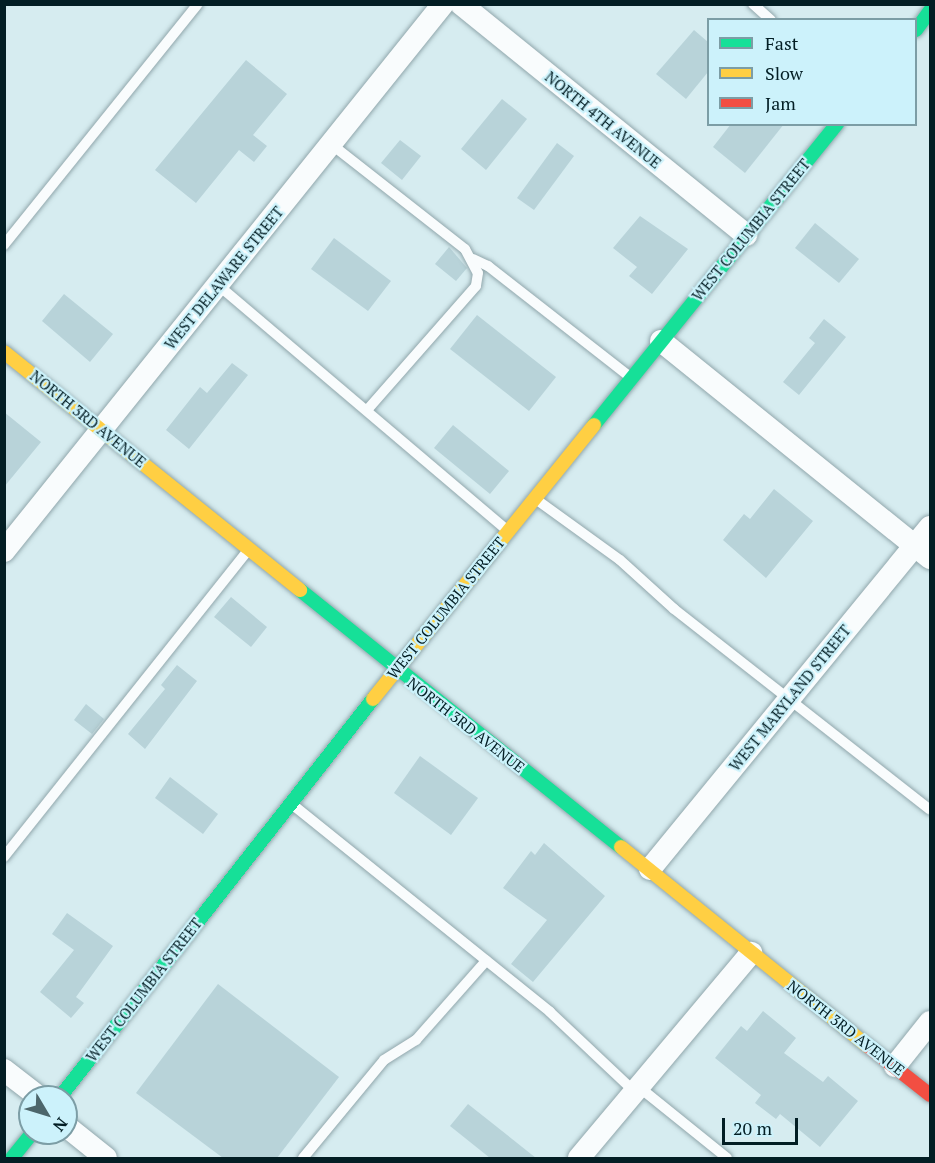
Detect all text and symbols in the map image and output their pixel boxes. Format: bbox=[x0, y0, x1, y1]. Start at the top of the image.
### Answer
legend bbox=[707, 18, 917, 126]
text: Fast bbox=[765, 31, 798, 55]
text: Slow bbox=[765, 61, 803, 85]
street label: NORTH 4TH AVENUE bbox=[541, 68, 665, 172]
text: Jam bbox=[765, 91, 796, 115]
street label: WEST COLUMBIA STREET bbox=[688, 155, 814, 305]
street label: WEST DELAWARE STREET bbox=[161, 203, 287, 353]
street label: NORTH 3RD AVENUE bbox=[26, 367, 150, 471]
street label: WEST COLUMBIA STREET bbox=[383, 533, 509, 683]
street label: WEST MARYLAND STREET bbox=[726, 621, 854, 775]
street label: NORTH 3RD AVENUE bbox=[404, 674, 528, 776]
street label: WEST COLUMBIA STREET bbox=[82, 915, 206, 1065]
street label: NORTH 3RD AVENUE bbox=[784, 977, 908, 1079]
north arrow bbox=[18, 1085, 78, 1145]
scale bar bbox=[725, 1106, 802, 1144]
text: N bbox=[48, 1113, 73, 1136]
text: 20 m bbox=[733, 1116, 772, 1140]

